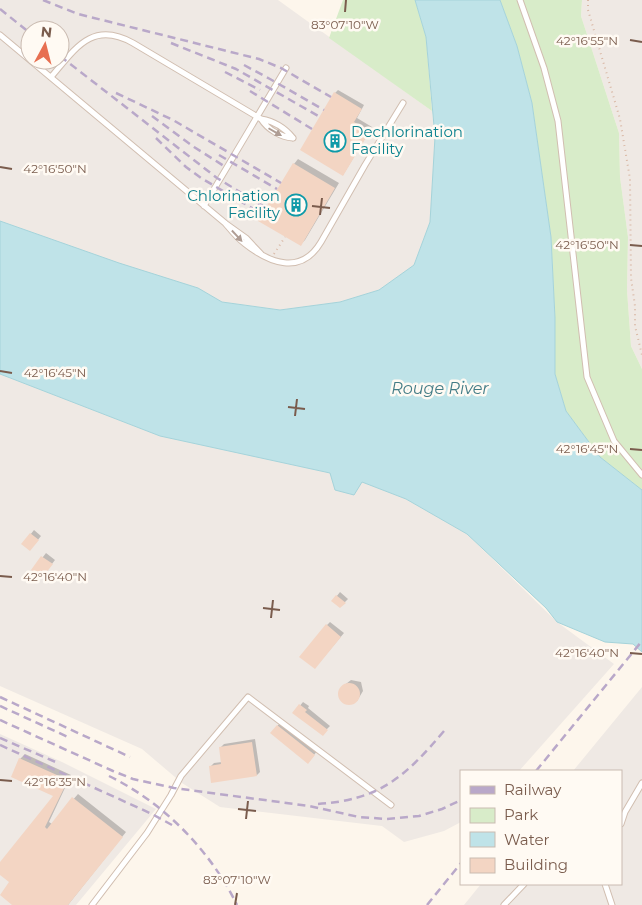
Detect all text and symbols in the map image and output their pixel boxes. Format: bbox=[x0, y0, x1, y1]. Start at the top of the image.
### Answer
text: 83°07'10"W bbox=[311, 17, 379, 32]
north arrow bbox=[20, 20, 70, 70]
text: N bbox=[40, 22, 53, 42]
text: 42°16'55"N bbox=[556, 33, 618, 48]
place label: Dechlorination Facility bbox=[351, 122, 463, 158]
one-way arrow bbox=[269, 127, 282, 136]
building icon: Dechlorination Facility bbox=[323, 129, 347, 153]
text: 42°16'50"N bbox=[23, 161, 87, 176]
place label: Chlorination Facility bbox=[187, 186, 281, 222]
building icon: Chlorination Facility bbox=[284, 193, 308, 217]
one-way arrow bbox=[231, 230, 243, 242]
text: 42°16'50"N bbox=[555, 237, 619, 252]
text: 42°16'45"N bbox=[24, 365, 86, 380]
water label: Rouge River bbox=[391, 379, 489, 398]
text: 42°16'45"N bbox=[556, 441, 618, 456]
text: 42°16'40"N bbox=[23, 569, 87, 584]
text: 42°16'40"N bbox=[555, 645, 619, 660]
legend bbox=[460, 770, 622, 885]
text: 42°16'35"N bbox=[24, 774, 86, 789]
text: Railway bbox=[504, 780, 562, 799]
text: Park bbox=[504, 805, 538, 824]
text: Water bbox=[504, 830, 550, 849]
text: Building bbox=[504, 855, 568, 874]
text: 83°07'10"W bbox=[203, 872, 271, 887]

